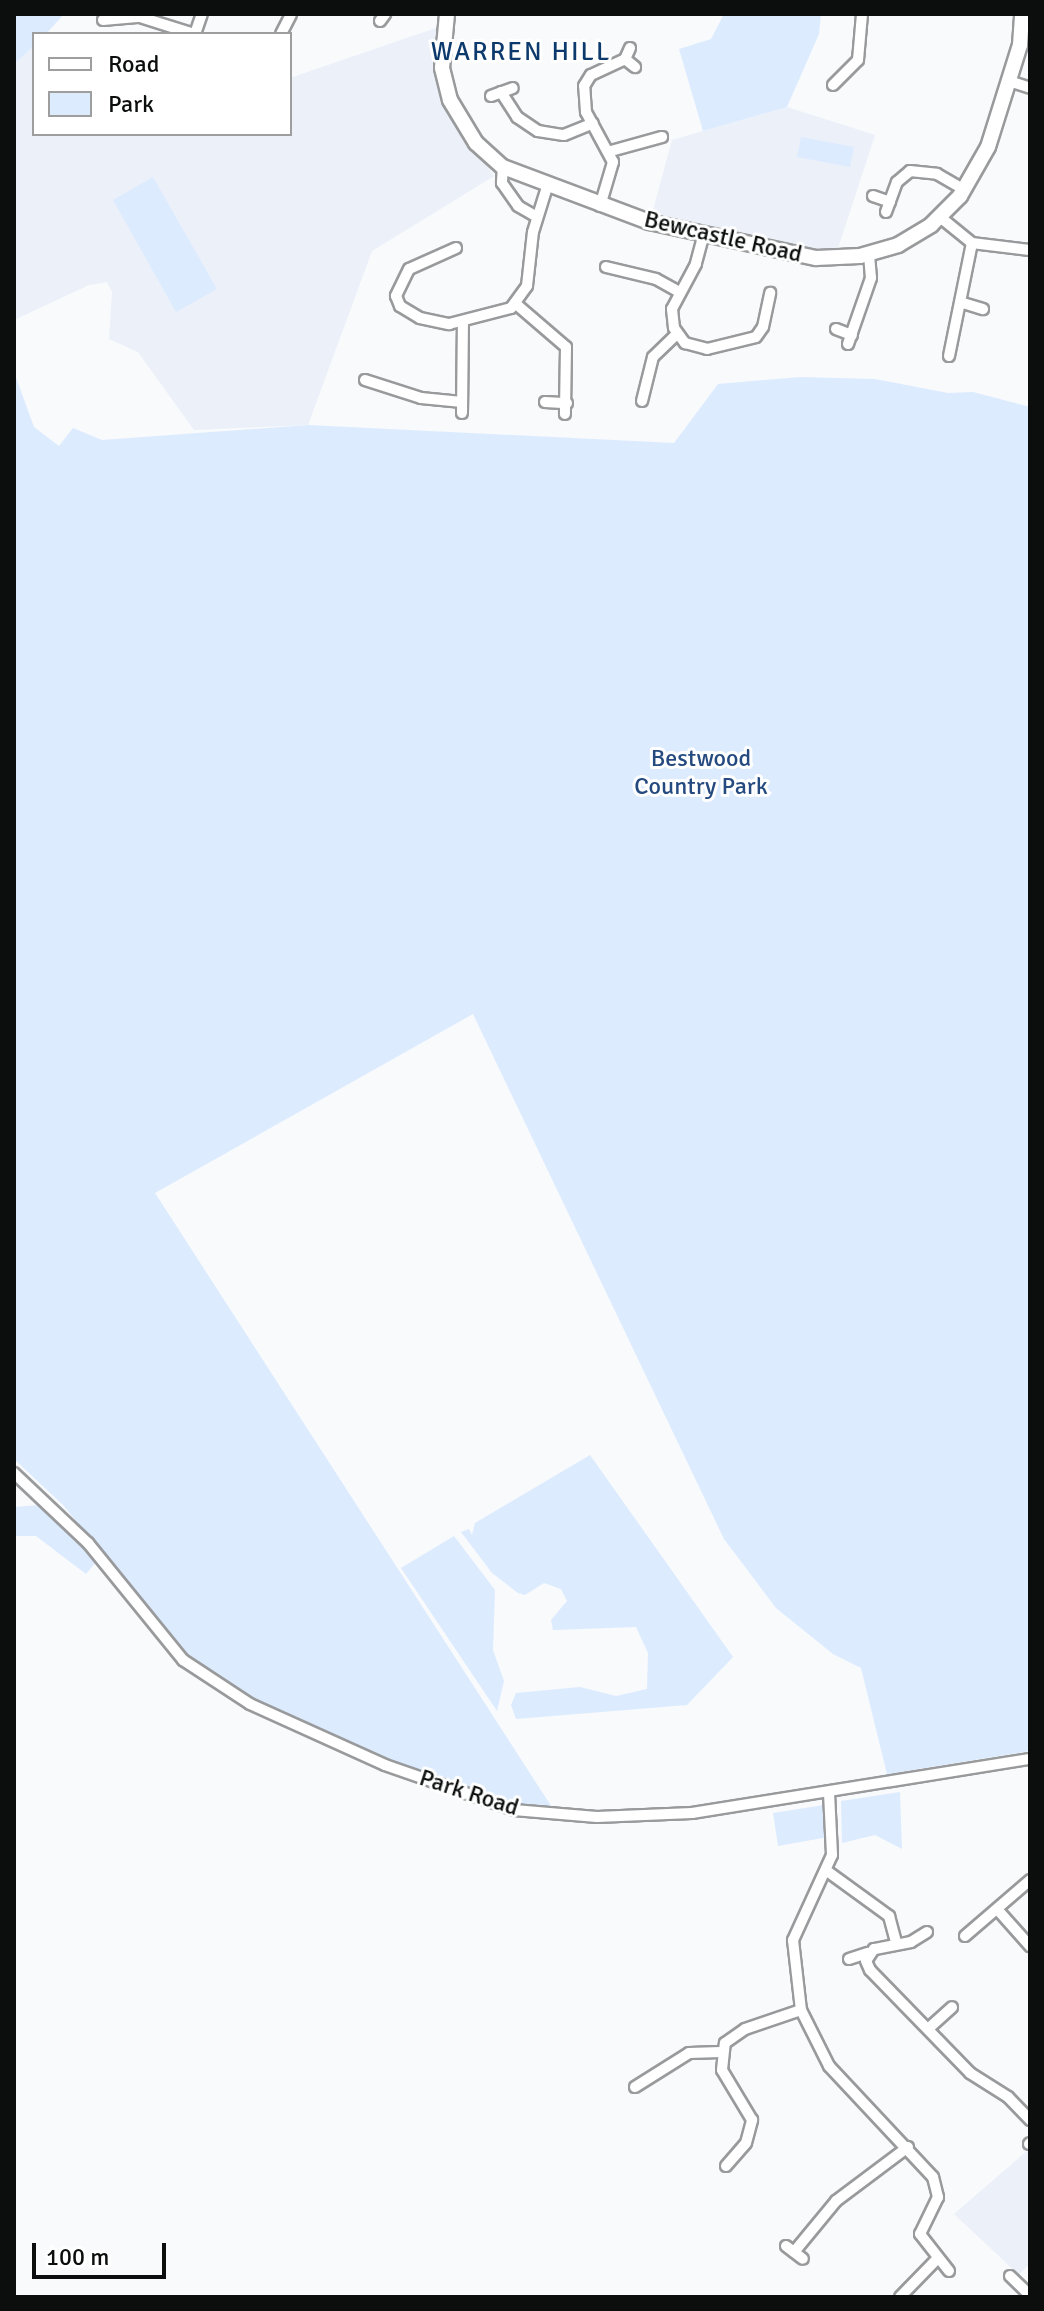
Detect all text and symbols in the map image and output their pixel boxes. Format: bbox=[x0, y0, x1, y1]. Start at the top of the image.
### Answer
legend bbox=[32, 32, 292, 136]
district label: WARREN HILL bbox=[431, 37, 611, 69]
text: Road bbox=[108, 49, 159, 79]
text: Park bbox=[108, 89, 154, 119]
street label: Bewcastle Road bbox=[641, 205, 805, 269]
park label: Bestwood Country Park bbox=[634, 745, 768, 801]
street label: Park Road bbox=[416, 1763, 522, 1823]
scale bar bbox=[36, 2227, 170, 2277]
text: 100 m bbox=[46, 2242, 109, 2272]

